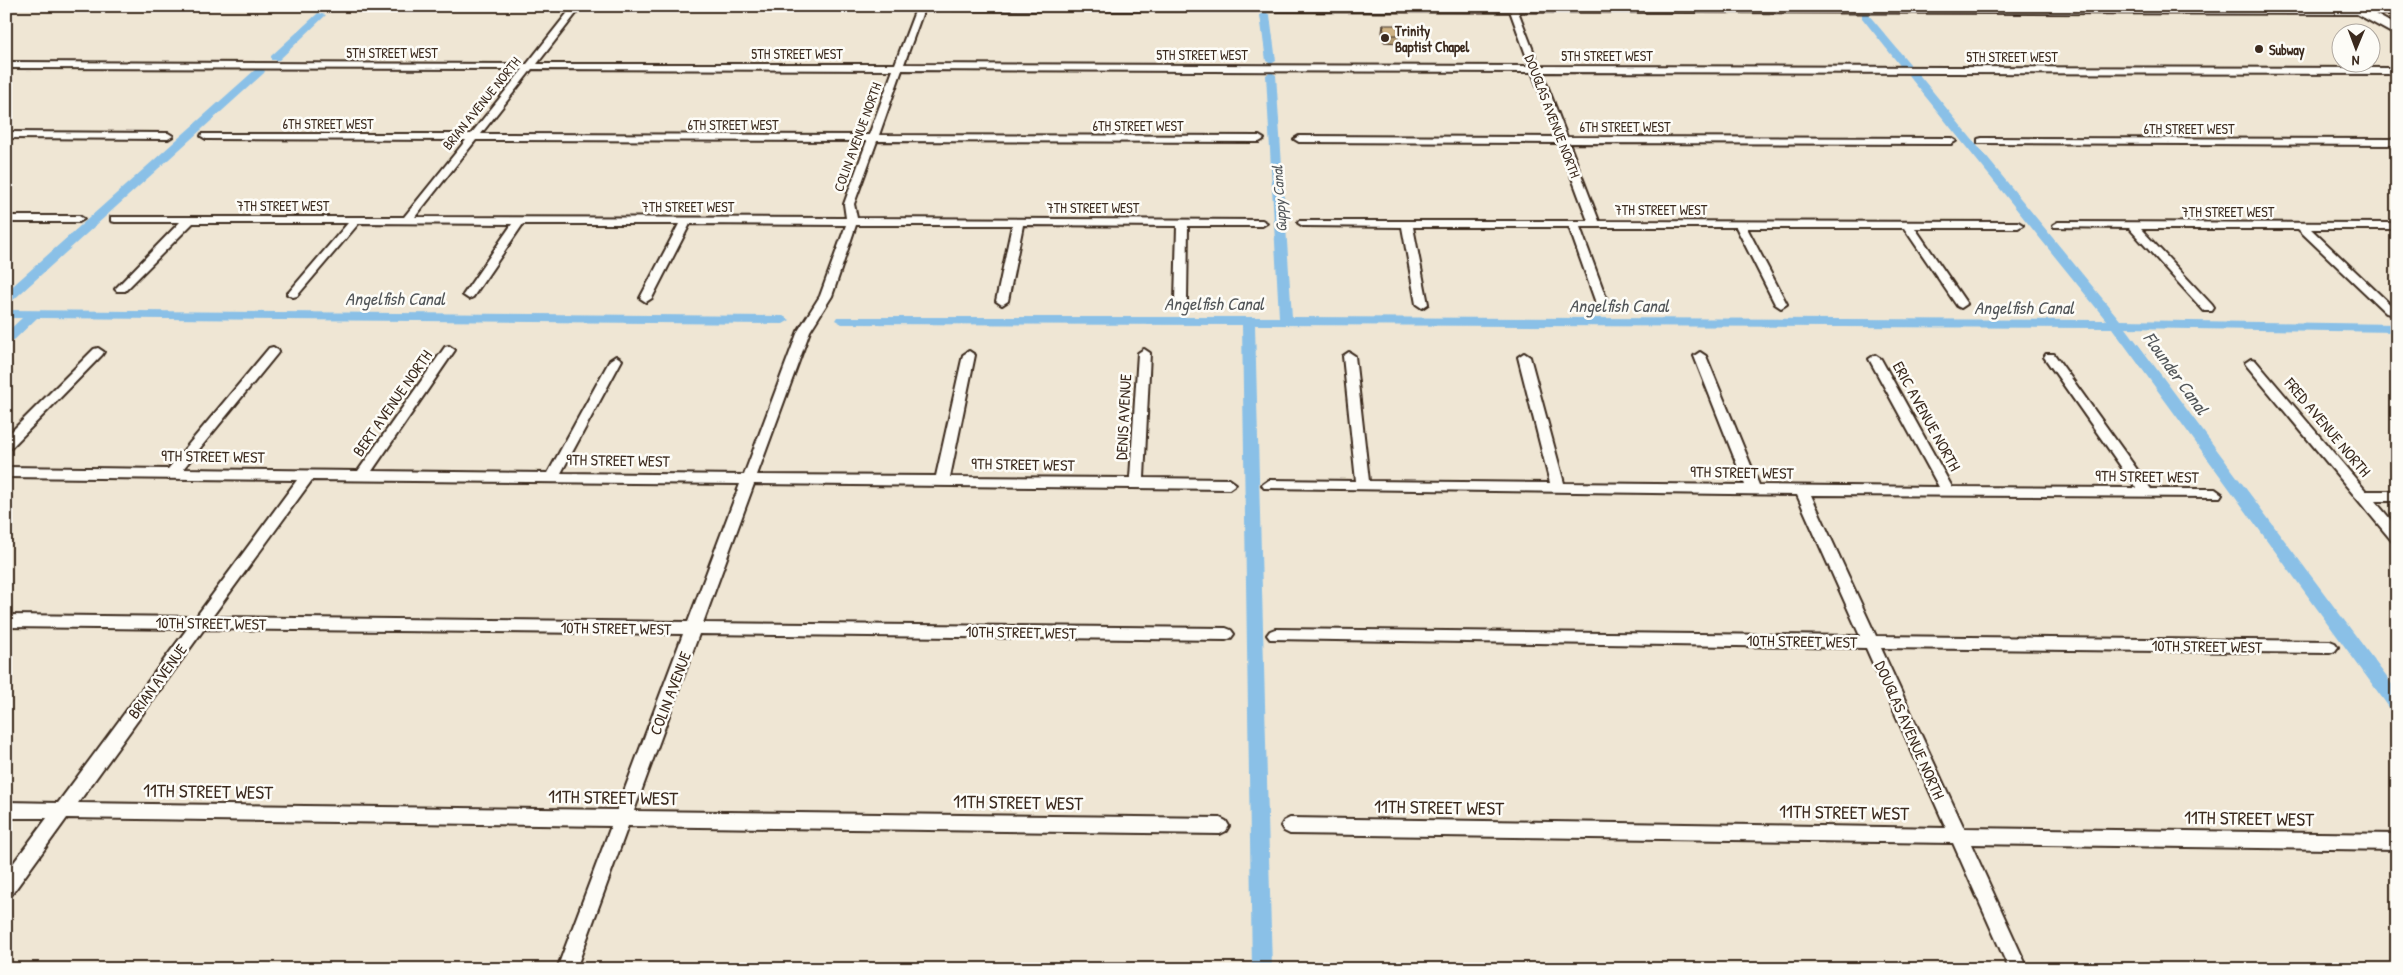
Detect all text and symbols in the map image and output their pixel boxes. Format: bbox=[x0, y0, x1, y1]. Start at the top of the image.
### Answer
place label: Trinity Baptist Chapel bbox=[1394, 21, 1470, 58]
north arrow bbox=[2330, 22, 2380, 72]
marker: Trinity Baptist Chapel bbox=[1379, 32, 1391, 44]
place label: Subway bbox=[2269, 40, 2305, 61]
street label: 5TH STREET WEST bbox=[346, 43, 438, 62]
marker: Subway bbox=[2253, 43, 2265, 55]
street label: 5TH STREET WEST bbox=[751, 44, 843, 63]
street label: 5TH STREET WEST bbox=[1156, 45, 1248, 64]
street label: 5TH STREET WEST bbox=[1561, 46, 1653, 65]
street label: 5TH STREET WEST bbox=[1966, 47, 2058, 66]
street label: BRIAN AVENUE NORTH bbox=[438, 52, 525, 153]
street label: DOUGLAS AVENUE NORTH bbox=[1521, 52, 1585, 181]
text: N bbox=[2351, 52, 2360, 71]
street label: COLIN AVENUE NORTH bbox=[828, 79, 886, 194]
street label: 6TH STREET WEST bbox=[282, 114, 374, 133]
street label: 6TH STREET WEST bbox=[687, 115, 779, 134]
street label: 6TH STREET WEST bbox=[1092, 116, 1184, 135]
street label: 6TH STREET WEST bbox=[1579, 117, 1671, 136]
street label: 6TH STREET WEST bbox=[2143, 119, 2235, 138]
water label: Guppy Canal bbox=[1266, 164, 1292, 233]
street label: 7TH STREET WEST bbox=[237, 196, 330, 215]
street label: 7TH STREET WEST bbox=[642, 197, 735, 216]
street label: 7TH STREET WEST bbox=[1047, 198, 1140, 217]
street label: 7TH STREET WEST bbox=[1615, 200, 1708, 219]
street label: 7TH STREET WEST bbox=[2182, 202, 2275, 221]
water label: Angelfish Canal bbox=[345, 286, 446, 311]
water label: Angelfish Canal bbox=[1164, 291, 1265, 316]
water label: Angelfish Canal bbox=[1569, 293, 1670, 318]
water label: Angelfish Canal bbox=[1974, 295, 2075, 320]
water label: Flounder Canal bbox=[2138, 327, 2215, 420]
street label: BERT AVENUE NORTH bbox=[347, 345, 437, 461]
street label: ERIC AVENUE NORTH bbox=[1888, 357, 1966, 475]
street label: FRED AVENUE NORTH bbox=[2279, 372, 2376, 481]
street label: DENIS AVENUE bbox=[1110, 373, 1136, 461]
street label: 9TH STREET WEST bbox=[161, 444, 266, 468]
street label: 9TH STREET WEST bbox=[566, 448, 671, 472]
street label: 9TH STREET WEST bbox=[971, 452, 1076, 476]
street label: 9TH STREET WEST bbox=[1690, 460, 1795, 484]
street label: 9TH STREET WEST bbox=[2095, 464, 2200, 488]
street label: 10TH STREET WEST bbox=[155, 611, 267, 635]
street label: 10TH STREET WEST bbox=[560, 616, 672, 640]
street label: 10TH STREET WEST bbox=[965, 620, 1077, 644]
street label: 10TH STREET WEST bbox=[1746, 629, 1858, 653]
street label: 10TH STREET WEST bbox=[2151, 634, 2263, 658]
street label: BRIAN AVENUE bbox=[122, 639, 192, 723]
street label: COLIN AVENUE bbox=[644, 648, 696, 738]
street label: DOUGLAS AVENUE NORTH bbox=[1870, 657, 1950, 803]
street label: 11TH STREET WEST bbox=[143, 777, 274, 805]
street label: 11TH STREET WEST bbox=[548, 783, 679, 811]
street label: 11TH STREET WEST bbox=[953, 788, 1084, 816]
street label: 11TH STREET WEST bbox=[1374, 793, 1505, 821]
street label: 11TH STREET WEST bbox=[1779, 798, 1910, 826]
street label: 11TH STREET WEST bbox=[2184, 804, 2315, 832]

